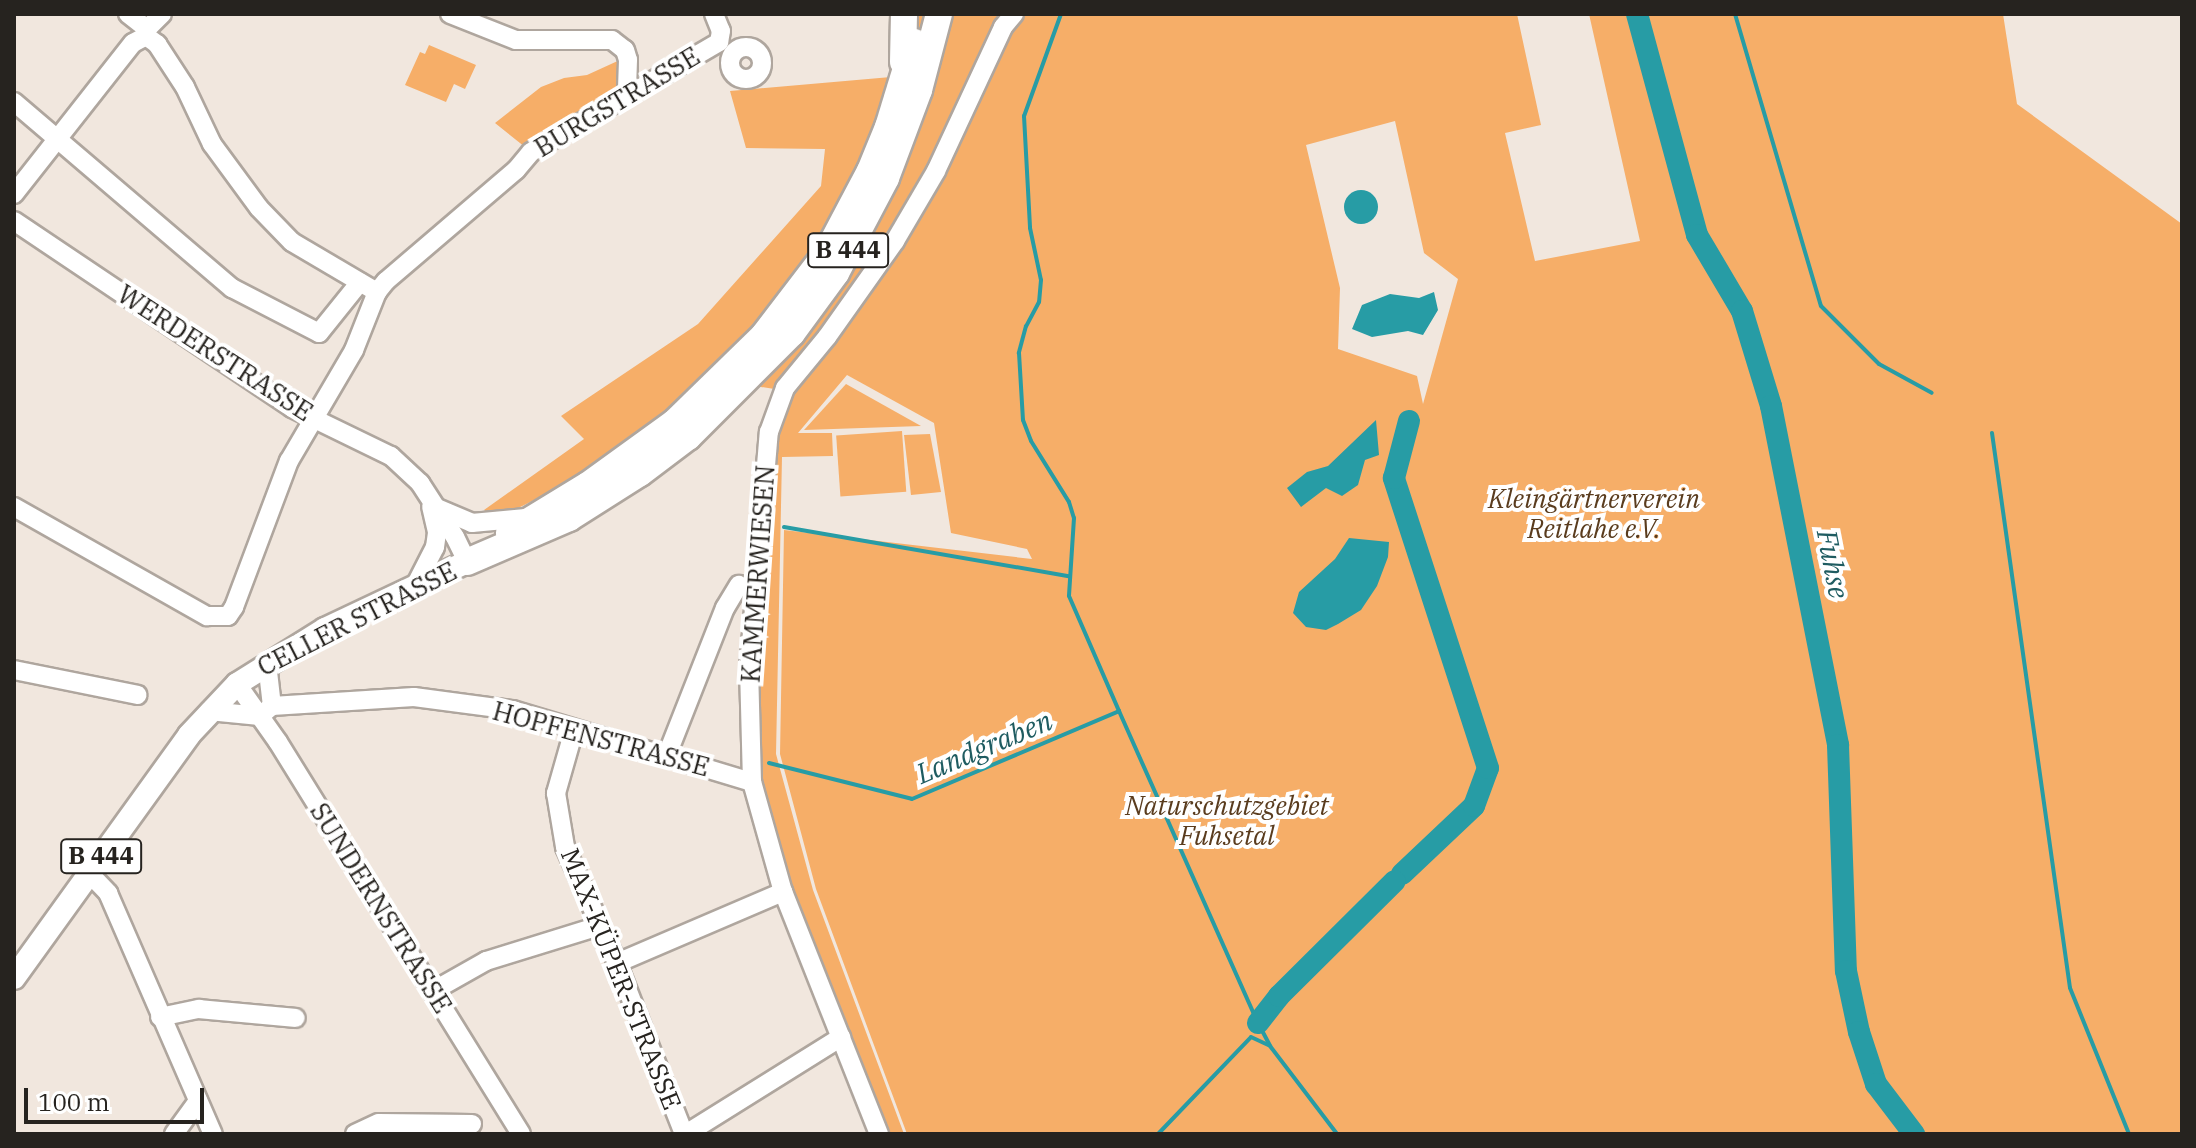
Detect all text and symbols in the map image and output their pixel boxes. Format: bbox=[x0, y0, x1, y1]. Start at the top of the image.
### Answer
street label: BURGSTRASSE bbox=[529, 40, 705, 164]
road number: B 444 bbox=[806, 230, 890, 270]
street label: WERDERSTRASSE bbox=[112, 278, 318, 428]
street label: KAMMERWIESEN bbox=[735, 464, 781, 684]
park label: Kleingärtnerverein Reitlahe e.V. bbox=[1488, 483, 1700, 544]
water label: Fuhse bbox=[1810, 527, 1856, 601]
street label: CELLER STRASSE bbox=[252, 555, 462, 683]
street label: HOPFENSTRASSE bbox=[489, 695, 713, 783]
water label: Landgraben bbox=[911, 703, 1057, 791]
park label: Naturschutzgebiet Fuhsetal bbox=[1125, 790, 1329, 852]
street label: SUNDERNSTRASSE bbox=[304, 797, 458, 1019]
road number: B 444 bbox=[59, 836, 143, 876]
street label: MAX-KÜPER-STRASSE bbox=[554, 844, 688, 1114]
scale bar bbox=[28, 1072, 208, 1122]
text: 100 m bbox=[38, 1086, 110, 1118]

